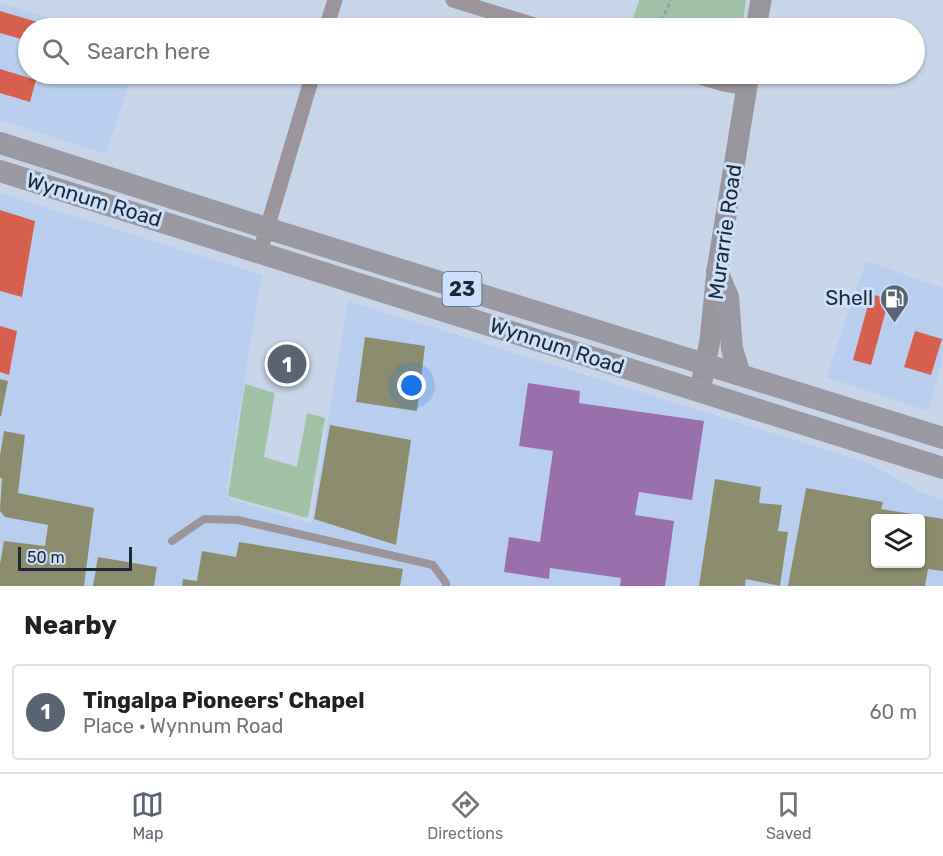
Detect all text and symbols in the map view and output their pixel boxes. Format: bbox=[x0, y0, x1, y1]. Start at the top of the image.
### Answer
search box bbox=[18, 18, 925, 84]
icon: search bbox=[39, 35, 72, 68]
text: Search here bbox=[87, 38, 210, 65]
street label: Murarrie Road bbox=[703, 163, 746, 301]
street label: Wynnum Road bbox=[24, 167, 165, 232]
road number: 23 bbox=[442, 272, 482, 306]
fuel station icon: Shell bbox=[878, 282, 910, 324]
place label: Shell bbox=[825, 285, 873, 310]
street label: Wynnum Road bbox=[487, 312, 628, 379]
pin: 1 bbox=[268, 342, 306, 386]
your location bbox=[397, 371, 426, 400]
map controls bbox=[871, 514, 925, 568]
button: layers bbox=[871, 514, 925, 568]
scale bar bbox=[18, 544, 132, 572]
text: 50 m bbox=[27, 548, 65, 567]
text: Nearby bbox=[24, 610, 117, 641]
text: Tingalpa Pioneers' Chapel bbox=[83, 687, 364, 714]
text: 1 bbox=[41, 700, 50, 724]
text: 60 m bbox=[870, 700, 917, 724]
text: Place · Wynnum Road bbox=[83, 714, 283, 738]
tab: Map bbox=[131, 788, 164, 843]
tab: Directions bbox=[427, 788, 503, 843]
tab: Saved bbox=[766, 788, 812, 843]

